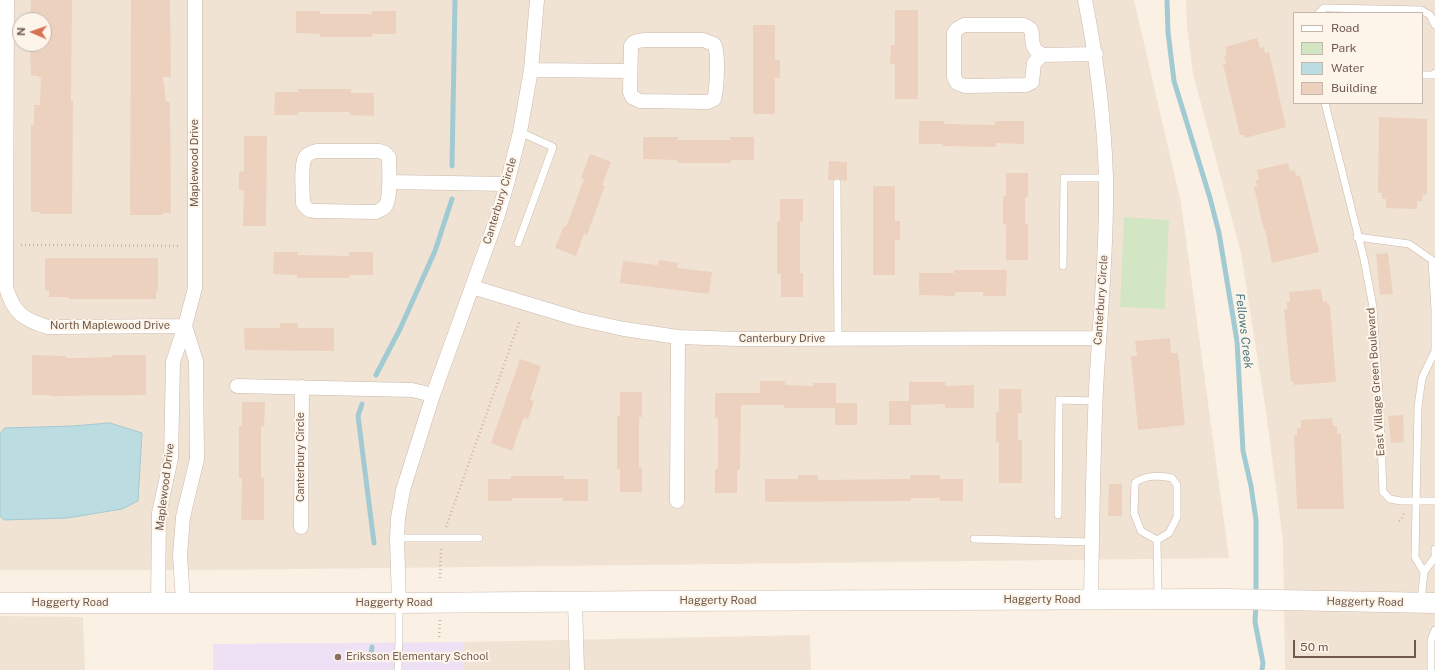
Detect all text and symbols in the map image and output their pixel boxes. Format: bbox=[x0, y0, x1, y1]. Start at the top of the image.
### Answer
north arrow bbox=[12, 12, 52, 52]
legend bbox=[1293, 12, 1423, 104]
text: Road bbox=[1331, 21, 1359, 35]
text: N bbox=[15, 27, 27, 36]
text: Park bbox=[1331, 41, 1357, 55]
text: Water bbox=[1331, 61, 1364, 75]
text: Building bbox=[1331, 81, 1377, 95]
street label: Maplewood Drive bbox=[188, 119, 202, 207]
street label: Canterbury Circle bbox=[481, 156, 519, 246]
street label: Canterbury Circle bbox=[1091, 255, 1111, 345]
water label: Fellows Creek bbox=[1232, 292, 1256, 370]
street label: East Village Green Boulevard bbox=[1364, 307, 1388, 457]
street label: North Maplewood Drive bbox=[50, 319, 170, 333]
street label: Canterbury Drive bbox=[739, 332, 825, 346]
street label: Canterbury Circle bbox=[294, 412, 308, 502]
street label: Maplewood Drive bbox=[153, 443, 177, 531]
street label: Haggerty Road bbox=[1003, 593, 1081, 607]
street label: Haggerty Road bbox=[679, 594, 757, 608]
street label: Haggerty Road bbox=[1326, 595, 1404, 609]
street label: Haggerty Road bbox=[31, 596, 109, 610]
street label: Haggerty Road bbox=[355, 596, 433, 610]
scale bar bbox=[1295, 632, 1418, 658]
text: 50 m bbox=[1300, 640, 1328, 654]
place label: Eriksson Elementary School bbox=[346, 650, 489, 664]
marker: Eriksson Elementary School bbox=[333, 652, 343, 662]

